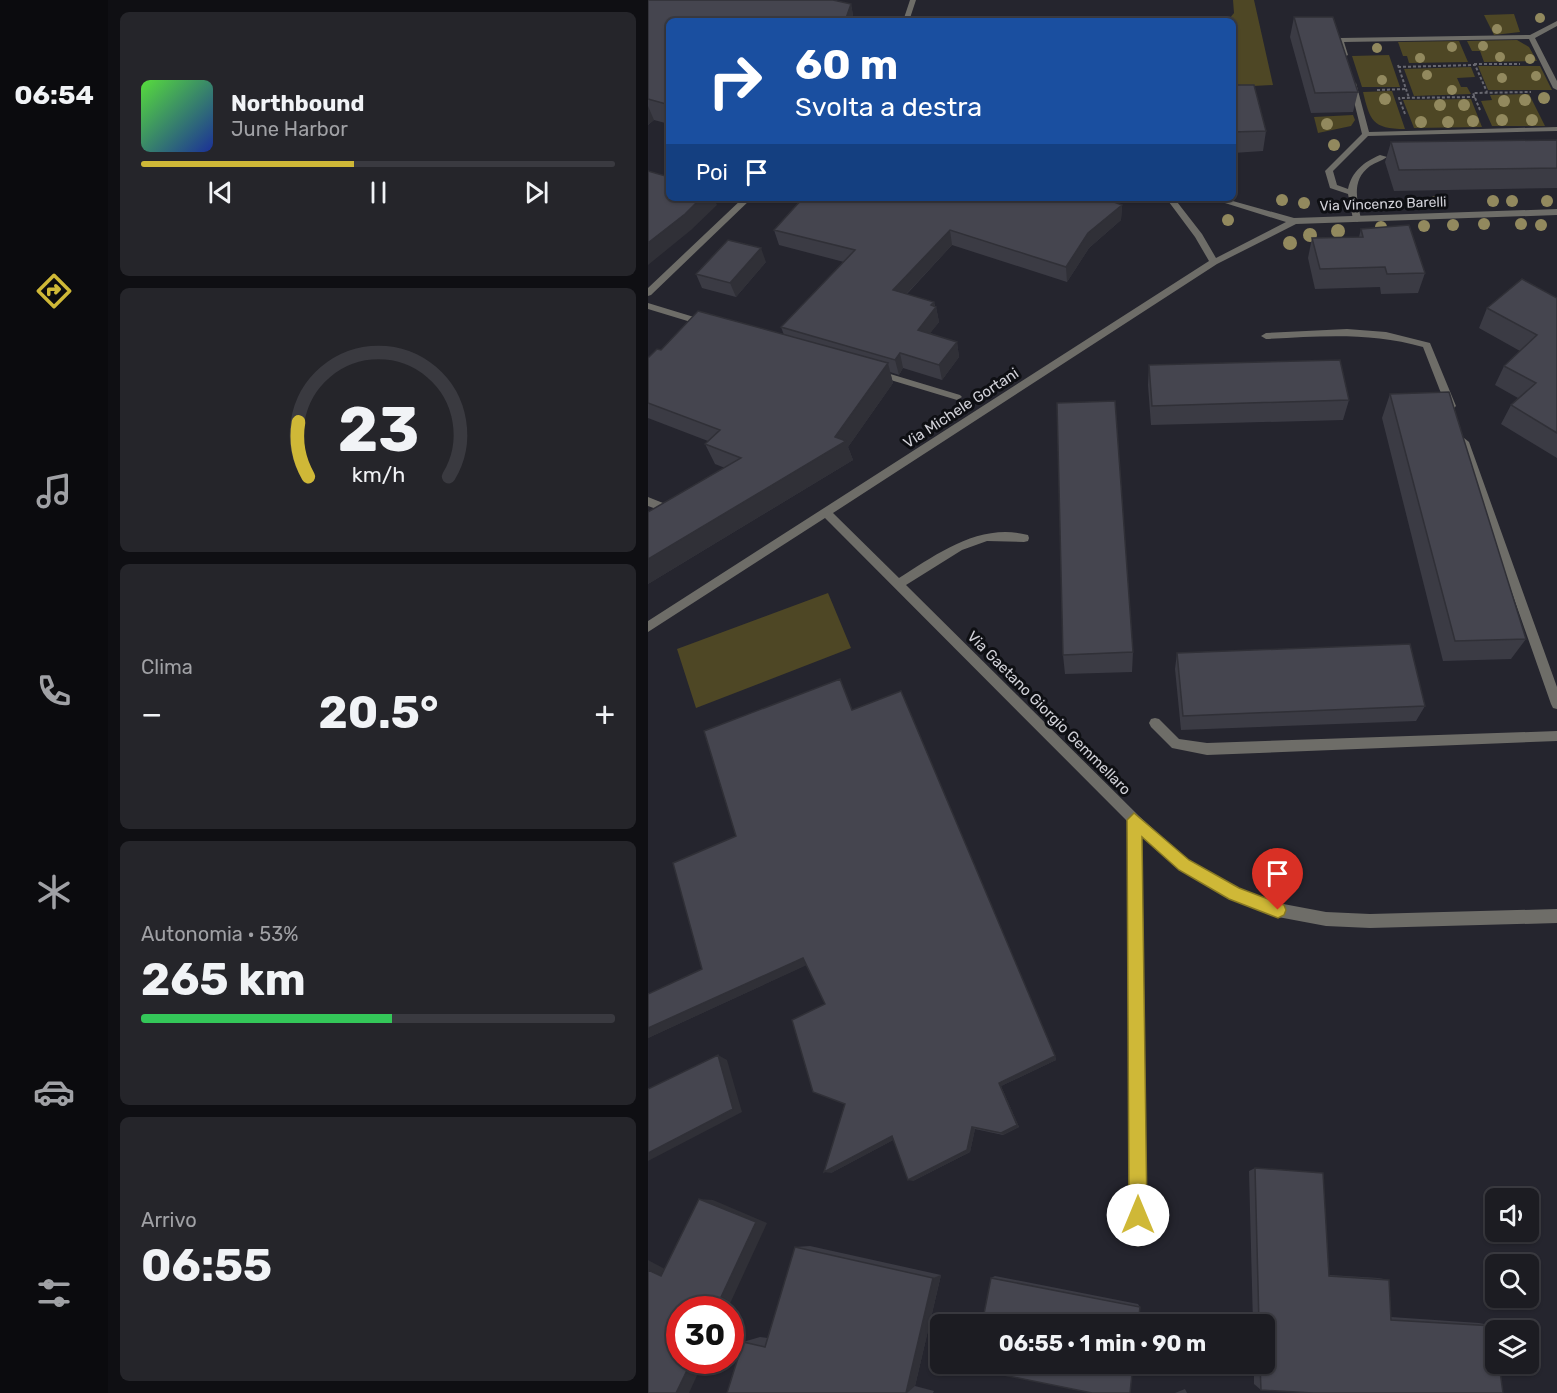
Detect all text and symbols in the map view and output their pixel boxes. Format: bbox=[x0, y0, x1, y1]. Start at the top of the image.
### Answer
text: 60 m bbox=[795, 40, 898, 90]
icon: right bbox=[696, 42, 774, 120]
text: 06:54 bbox=[14, 79, 94, 111]
text: Northbound bbox=[231, 90, 364, 117]
text: Svolta a destra bbox=[795, 91, 982, 123]
text: June Harbor bbox=[231, 117, 348, 141]
icon: arrive bbox=[740, 156, 773, 189]
text: Poi bbox=[696, 159, 728, 186]
icon: previous bbox=[204, 176, 237, 209]
icon: pause bbox=[362, 176, 395, 209]
icon: next bbox=[520, 176, 553, 209]
street label: Via Vincenzo Barelli bbox=[1319, 193, 1447, 215]
icon: directions bbox=[33, 270, 75, 312]
street label: Via Michele Gortani bbox=[900, 364, 1022, 452]
text: 23 bbox=[337, 393, 419, 467]
text: km/h bbox=[351, 463, 405, 488]
icon: music bbox=[33, 470, 75, 512]
street label: Via Gaetano Giorgio Gemmellaro bbox=[963, 627, 1135, 799]
text: Clima bbox=[141, 655, 193, 679]
icon: phone bbox=[33, 670, 75, 712]
text: 20.5° bbox=[319, 686, 438, 739]
text: − bbox=[141, 694, 162, 733]
text: + bbox=[594, 694, 615, 733]
pin bbox=[1252, 848, 1303, 910]
icon: arrive bbox=[1261, 857, 1294, 890]
icon: climate bbox=[33, 871, 75, 913]
text: Autonomia · 53% bbox=[141, 922, 298, 946]
text: 265 km bbox=[141, 953, 306, 1006]
icon: car bbox=[33, 1071, 75, 1113]
position arrow bbox=[1106, 1183, 1170, 1247]
map controls bbox=[1485, 1188, 1539, 1374]
button: sound bbox=[1485, 1188, 1539, 1242]
text: Arrivo bbox=[141, 1208, 197, 1232]
text: 06:55 bbox=[141, 1239, 272, 1292]
button: search bbox=[1485, 1254, 1539, 1308]
icon: filters bbox=[33, 1272, 75, 1314]
speed limit sign: 30 bbox=[666, 1296, 744, 1374]
button: layers bbox=[1485, 1320, 1539, 1374]
text: 06:55 · 1 min · 90 m bbox=[999, 1330, 1206, 1357]

